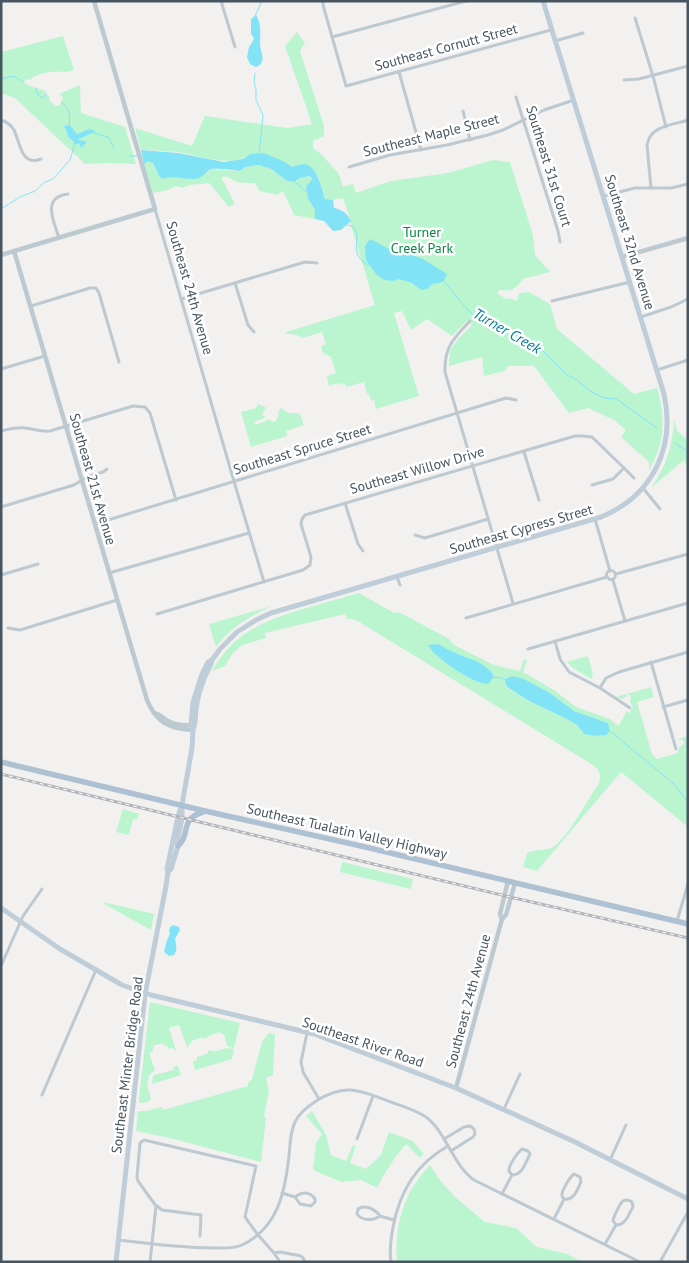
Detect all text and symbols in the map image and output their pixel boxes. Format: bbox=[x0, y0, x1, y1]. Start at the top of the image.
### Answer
street label: Southeast Cornutt Street bbox=[373, 19, 520, 75]
street label: Southeast 31st Court bbox=[522, 103, 576, 229]
street label: Southeast Maple Street bbox=[361, 109, 501, 161]
street label: Southeast 32nd Avenue bbox=[601, 172, 659, 312]
street label: Southeast 24th Avenue bbox=[162, 219, 218, 357]
park label: Turner Creek Park bbox=[391, 223, 453, 257]
water label: Turner Creek bbox=[470, 303, 546, 358]
street label: Southeast 21st Avenue bbox=[66, 411, 120, 547]
street label: Southeast Spruce Street bbox=[231, 419, 373, 479]
street label: Southeast Willow Drive bbox=[348, 442, 486, 498]
street label: Southeast Cypress Street bbox=[447, 500, 595, 558]
street label: Southeast Tualatin Valley Highway bbox=[245, 799, 449, 863]
street label: Southeast 24th Avenue bbox=[441, 932, 495, 1070]
street label: Southeast Minter Bridge Road bbox=[107, 975, 147, 1155]
street label: Southeast River Road bbox=[300, 1013, 426, 1071]

